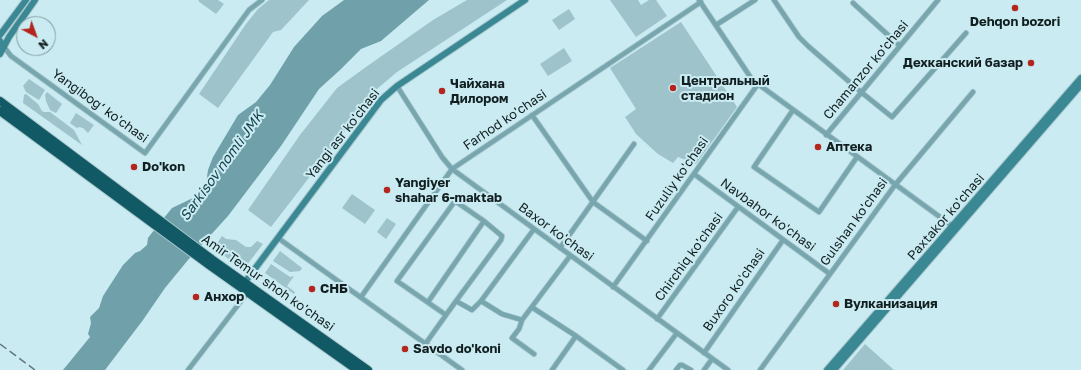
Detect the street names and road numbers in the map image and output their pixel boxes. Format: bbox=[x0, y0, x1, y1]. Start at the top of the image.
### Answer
street label: Chamanzor ko'chasi bbox=[820, 17, 912, 123]
street label: Yangibog‘ ko'chasi bbox=[49, 66, 151, 146]
street label: Yangi asr ko'chasi bbox=[303, 86, 383, 182]
street label: Farhod ko'chasi bbox=[460, 86, 550, 154]
street label: Fuzuliy ko'chasi bbox=[642, 134, 712, 224]
street label: Paxtakor ko'chasi bbox=[904, 171, 988, 263]
street label: Navbahor ko'chasi bbox=[717, 175, 819, 255]
street label: Gulshan ko'chasi bbox=[817, 175, 891, 269]
street label: Baxor ko'chasi bbox=[515, 199, 597, 265]
street label: Chirchiq ko'chasi bbox=[652, 210, 726, 304]
street label: Amir Temur shoh ko'chasi bbox=[199, 231, 337, 335]
street label: Buxoro ko'chasi bbox=[700, 246, 768, 334]

